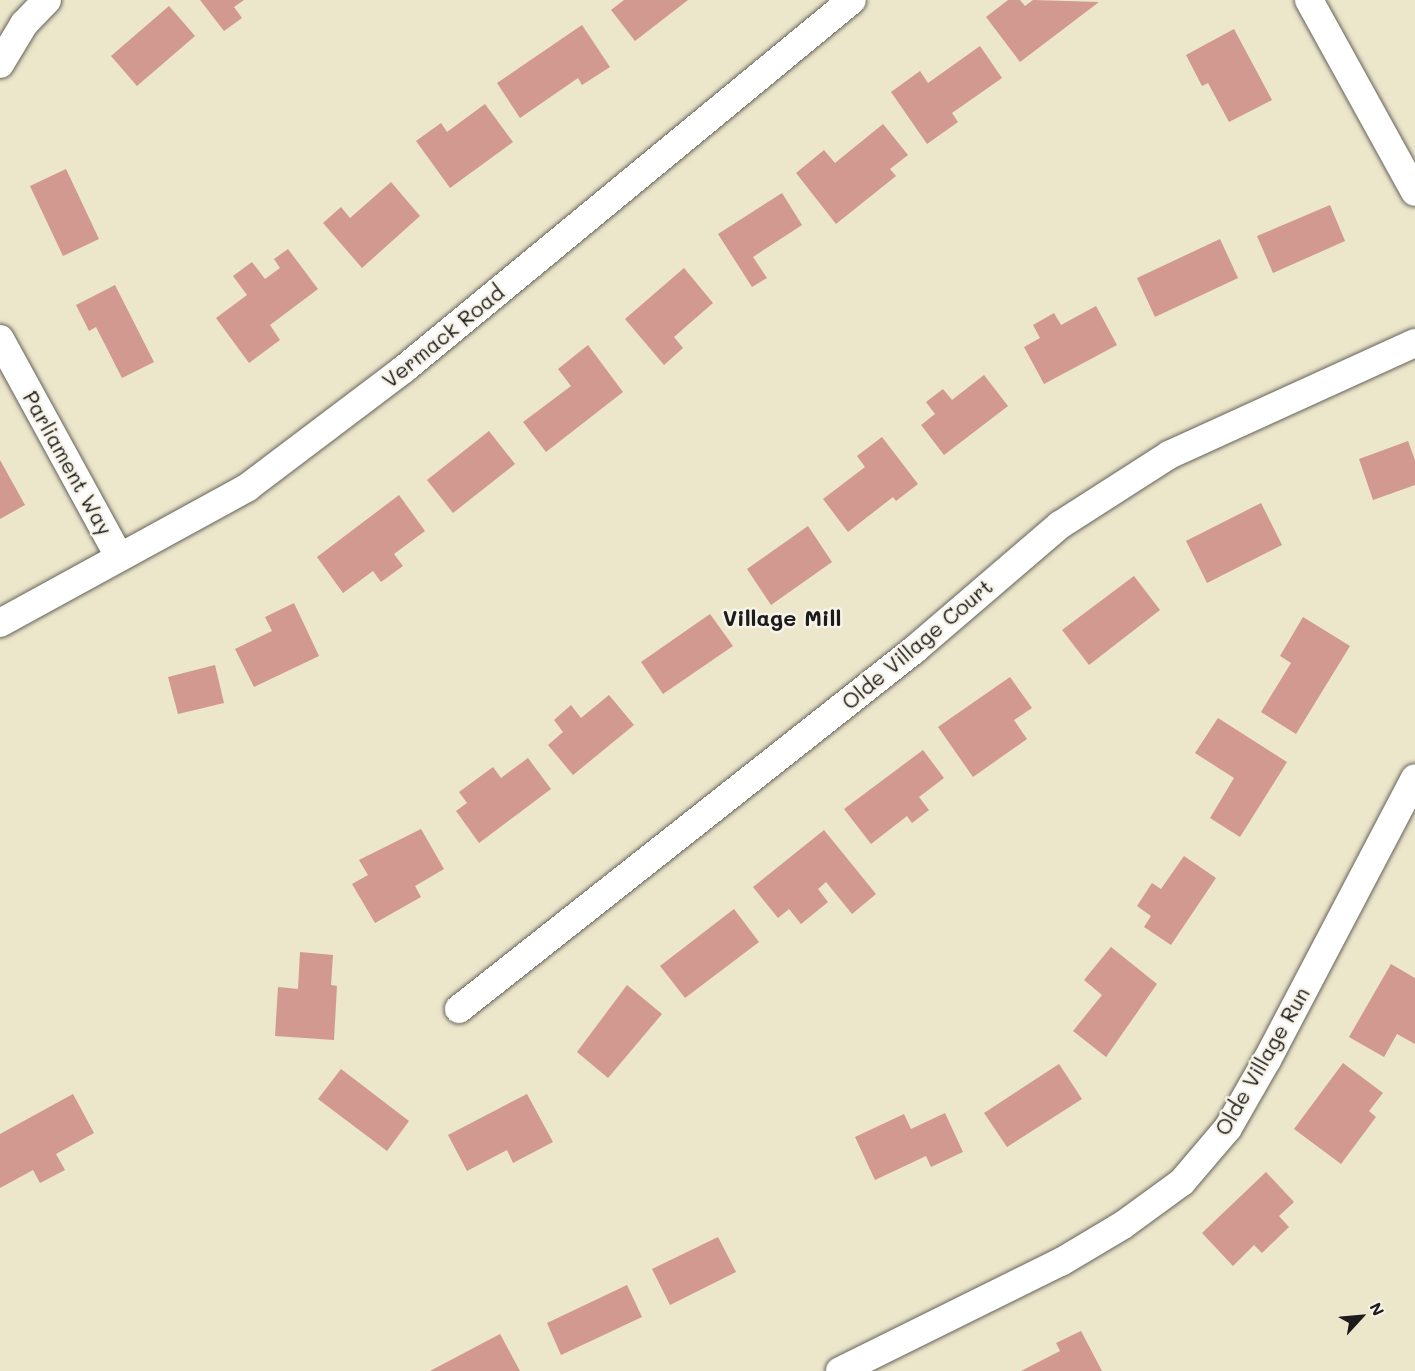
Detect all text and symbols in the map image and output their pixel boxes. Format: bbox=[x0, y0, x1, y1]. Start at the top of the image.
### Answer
street label: Vermack Road bbox=[377, 279, 509, 393]
street label: Parliament Way bbox=[18, 386, 118, 540]
street label: Olde Village Court bbox=[836, 574, 998, 714]
district label: Village Mill bbox=[723, 605, 841, 631]
street label: Olde Village Run bbox=[1209, 982, 1315, 1140]
north arrow bbox=[1331, 1287, 1391, 1347]
text: N bbox=[1366, 1299, 1390, 1319]

